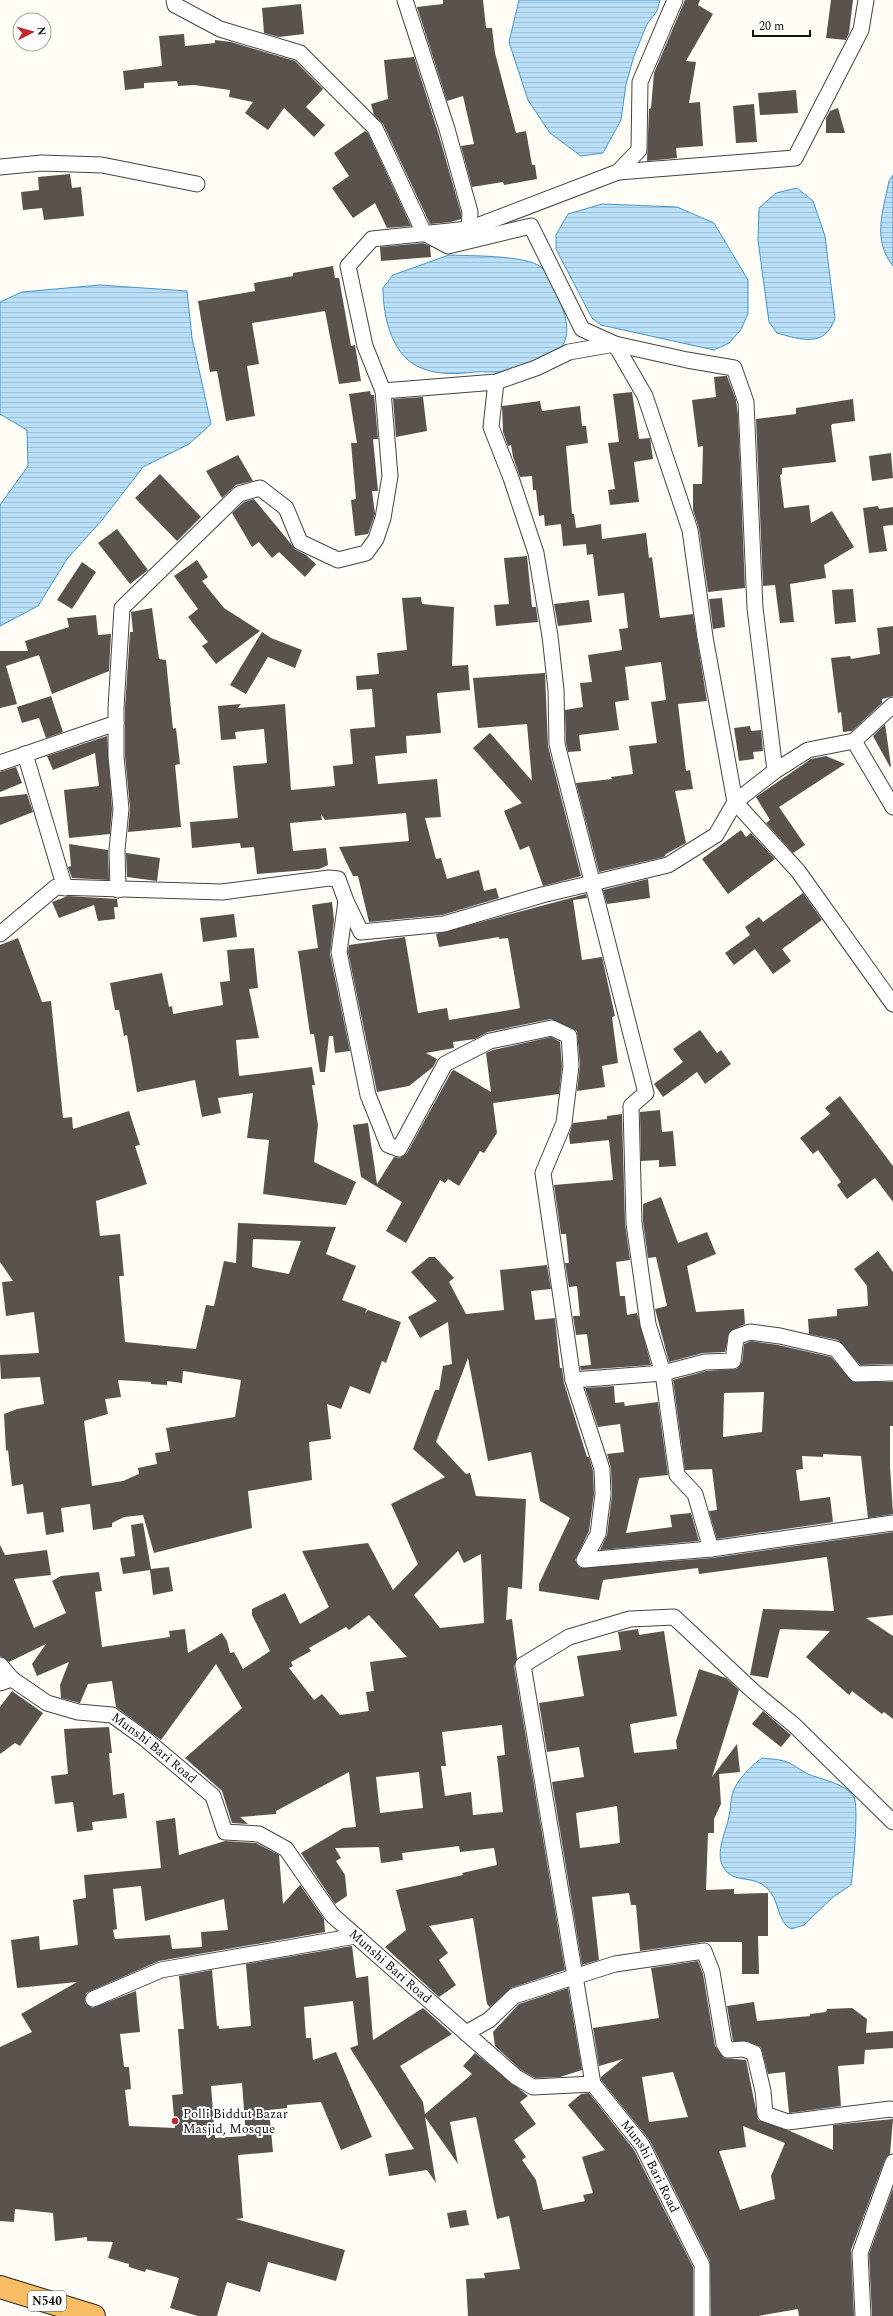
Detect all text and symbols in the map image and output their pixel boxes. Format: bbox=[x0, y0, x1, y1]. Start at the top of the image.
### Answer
north arrow bbox=[12, 12, 52, 52]
scale bar bbox=[753, 12, 810, 38]
text: 20 m bbox=[759, 17, 784, 36]
text: N bbox=[33, 26, 50, 36]
street label: Munshi Bari Road bbox=[107, 1708, 201, 1788]
street label: Munshi Bari Road bbox=[344, 1924, 436, 2008]
place label: Polli Biddut Bazar Masjid, Mosque bbox=[183, 2104, 288, 2139]
street label: Munshi Bari Road bbox=[616, 2115, 684, 2216]
marker: Polli Biddut Bazar Masjid, Mosque bbox=[170, 2116, 180, 2126]
road number: N540 bbox=[28, 2291, 66, 2311]

